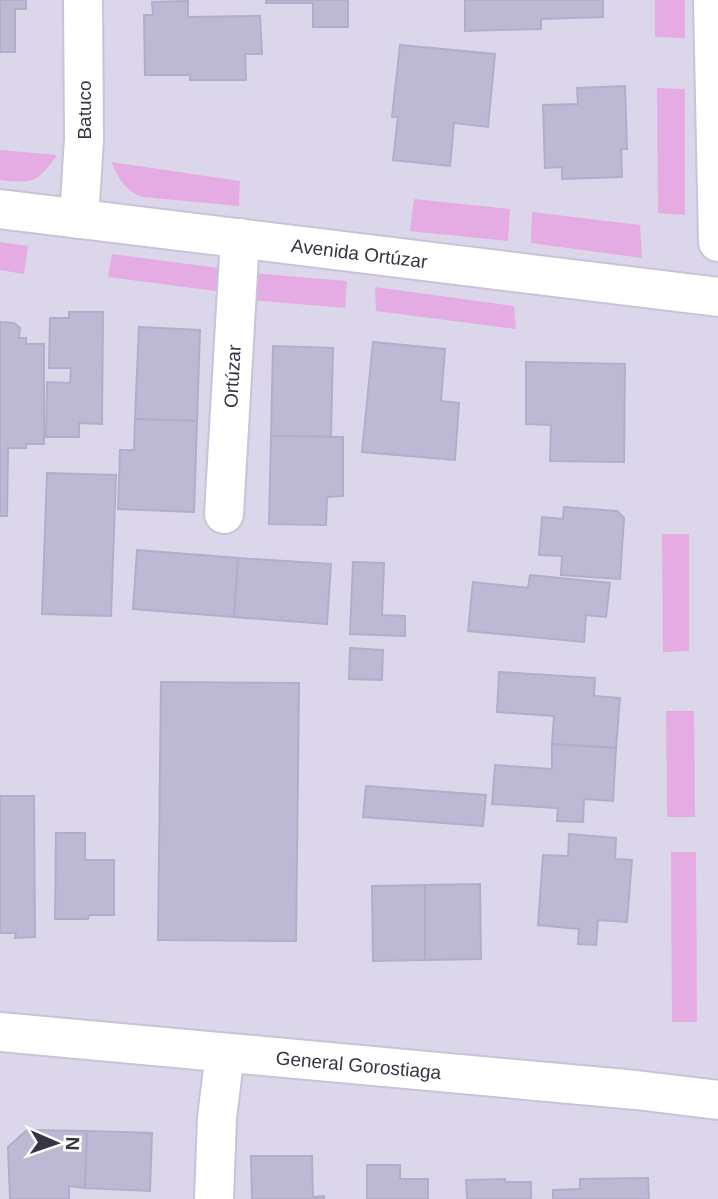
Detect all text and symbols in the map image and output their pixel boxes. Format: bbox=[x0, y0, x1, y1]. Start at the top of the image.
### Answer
street label: Batuco bbox=[74, 80, 95, 140]
street label: Avenida Ortúzar bbox=[290, 235, 429, 272]
street label: Ortúzar bbox=[220, 343, 245, 409]
street label: General Gorostiaga bbox=[275, 1047, 442, 1083]
north arrow bbox=[21, 1108, 91, 1178]
text: N bbox=[62, 1136, 83, 1151]

